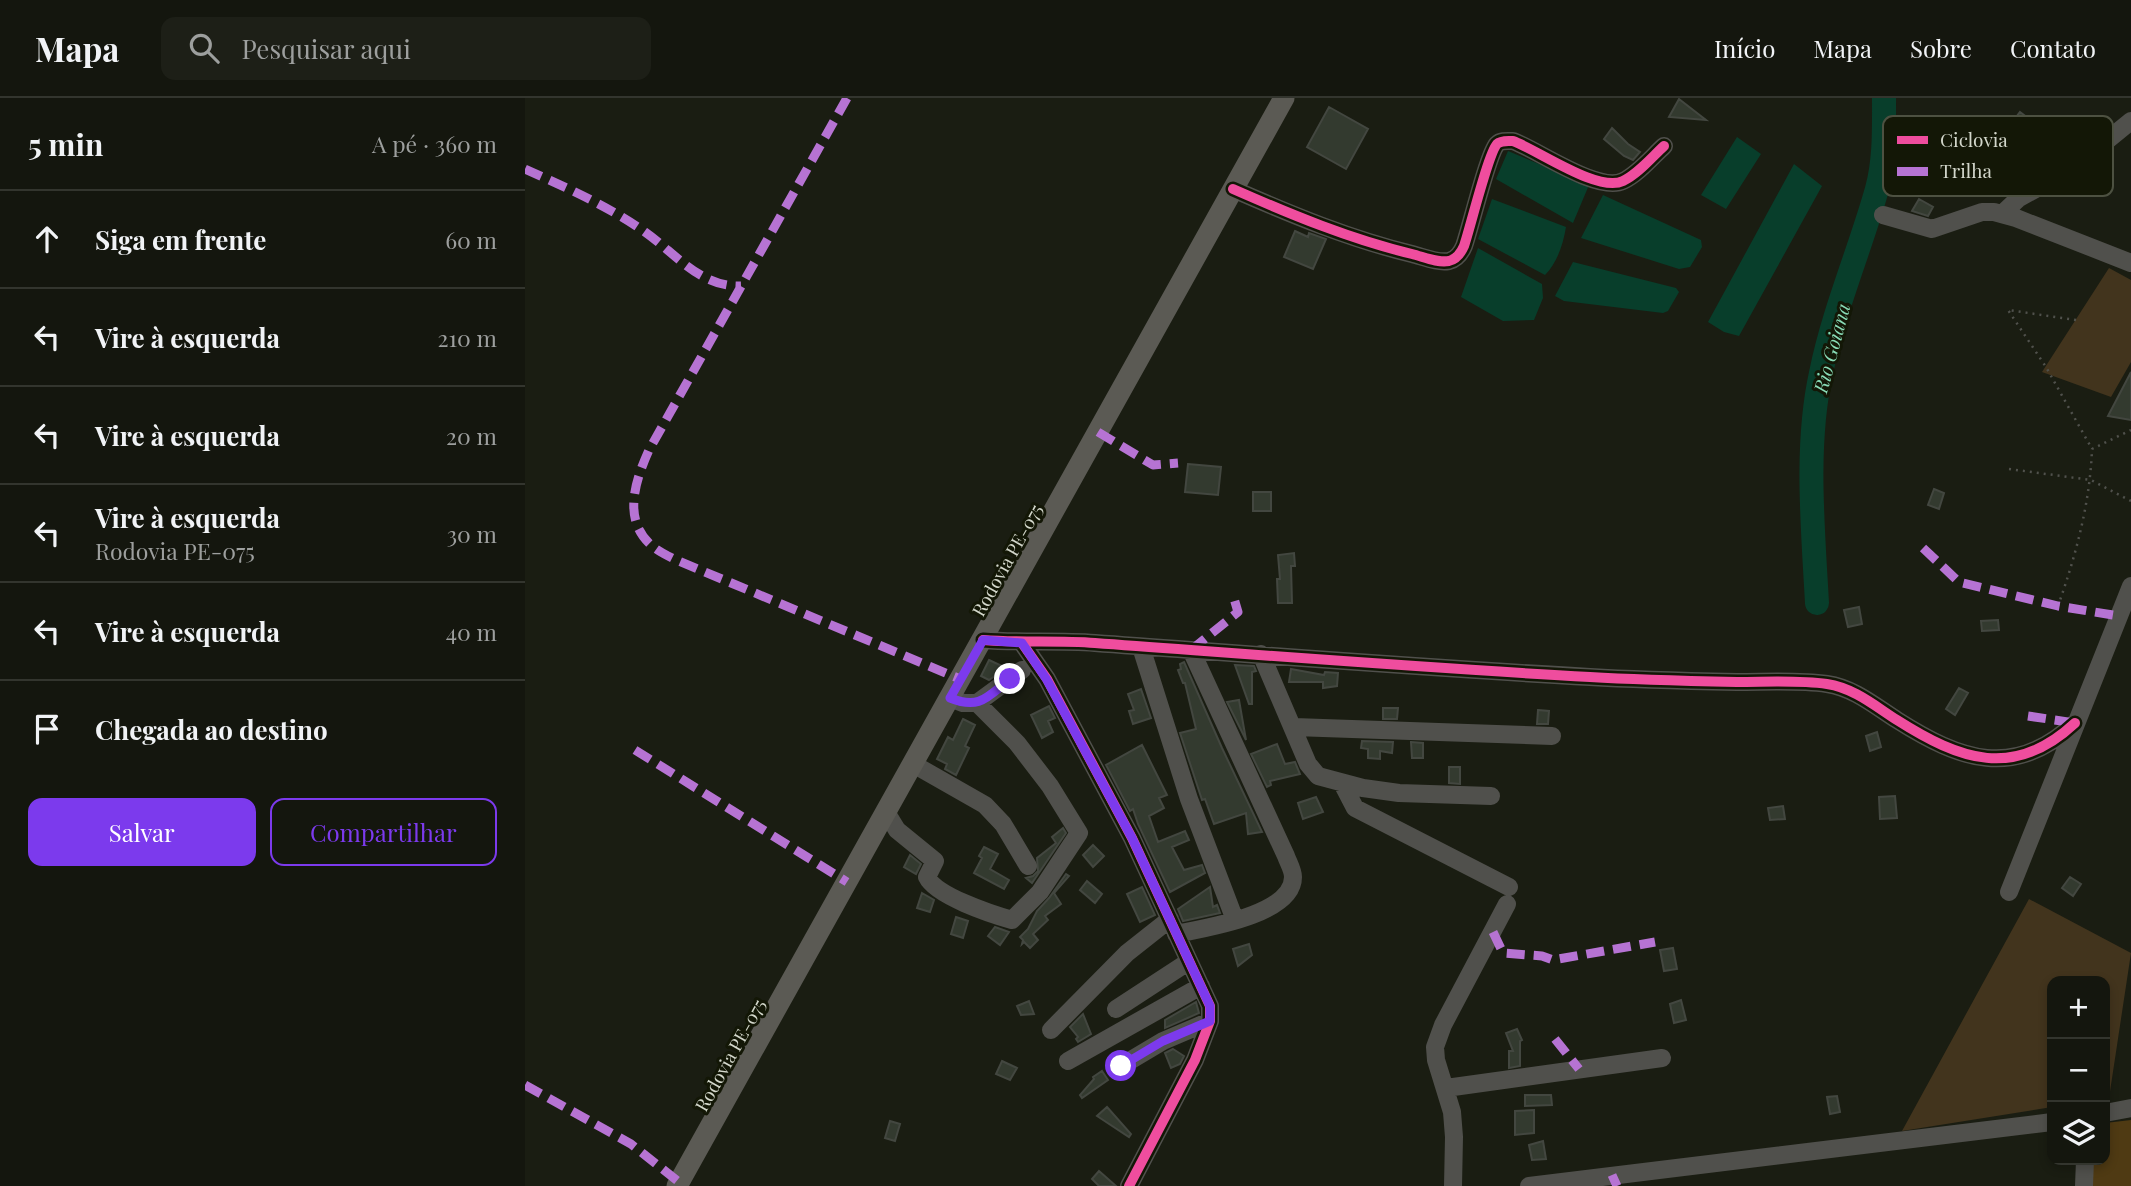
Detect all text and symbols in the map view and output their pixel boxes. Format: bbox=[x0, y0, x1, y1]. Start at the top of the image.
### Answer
search box bbox=[161, 17, 651, 80]
text: Mapa bbox=[35, 26, 119, 70]
icon: search bbox=[185, 29, 223, 67]
text: Pesquisar aqui bbox=[241, 31, 411, 66]
text: Início bbox=[1714, 32, 1775, 64]
text: Mapa bbox=[1813, 32, 1872, 64]
text: Sobre bbox=[1910, 32, 1972, 64]
text: Contato bbox=[2010, 32, 2096, 64]
legend bbox=[1883, 116, 2113, 196]
text: 5 min bbox=[28, 124, 103, 164]
text: Ciclovia bbox=[1940, 126, 2008, 152]
text: A pé · 360 m bbox=[372, 128, 497, 159]
text: Trilha bbox=[1940, 157, 1992, 183]
icon: ahead bbox=[28, 220, 66, 258]
text: Siga em frente bbox=[95, 222, 266, 257]
text: 60 m bbox=[445, 224, 497, 255]
water label: Rio Goiana bbox=[1806, 300, 1855, 397]
icon: left bbox=[28, 318, 66, 356]
text: Vire à esquerda bbox=[95, 320, 280, 355]
text: 210 m bbox=[438, 322, 497, 353]
icon: left bbox=[28, 416, 66, 454]
text: Vire à esquerda bbox=[95, 418, 280, 453]
text: 20 m bbox=[446, 420, 497, 451]
street label: Rodovia PE-075 bbox=[966, 499, 1048, 621]
text: Vire à esquerda bbox=[95, 500, 280, 535]
icon: left bbox=[28, 514, 66, 552]
text: 30 m bbox=[447, 518, 497, 549]
text: Rodovia PE-075 bbox=[95, 535, 255, 566]
icon: left bbox=[28, 612, 66, 650]
text: Vire à esquerda bbox=[95, 614, 280, 649]
text: 40 m bbox=[446, 616, 497, 647]
route end bbox=[994, 663, 1025, 694]
icon: arrive bbox=[28, 710, 66, 748]
text: Chegada ao destino bbox=[95, 712, 328, 747]
button: Salvar bbox=[28, 798, 256, 866]
button: Compartilhar bbox=[270, 798, 497, 866]
map controls bbox=[2047, 976, 2110, 1165]
button: + bbox=[2047, 976, 2110, 1039]
street label: Rodovia PE-075 bbox=[689, 994, 771, 1116]
button: − bbox=[2047, 1039, 2110, 1102]
route start bbox=[1105, 1050, 1136, 1081]
button: layers bbox=[2047, 1102, 2110, 1165]

